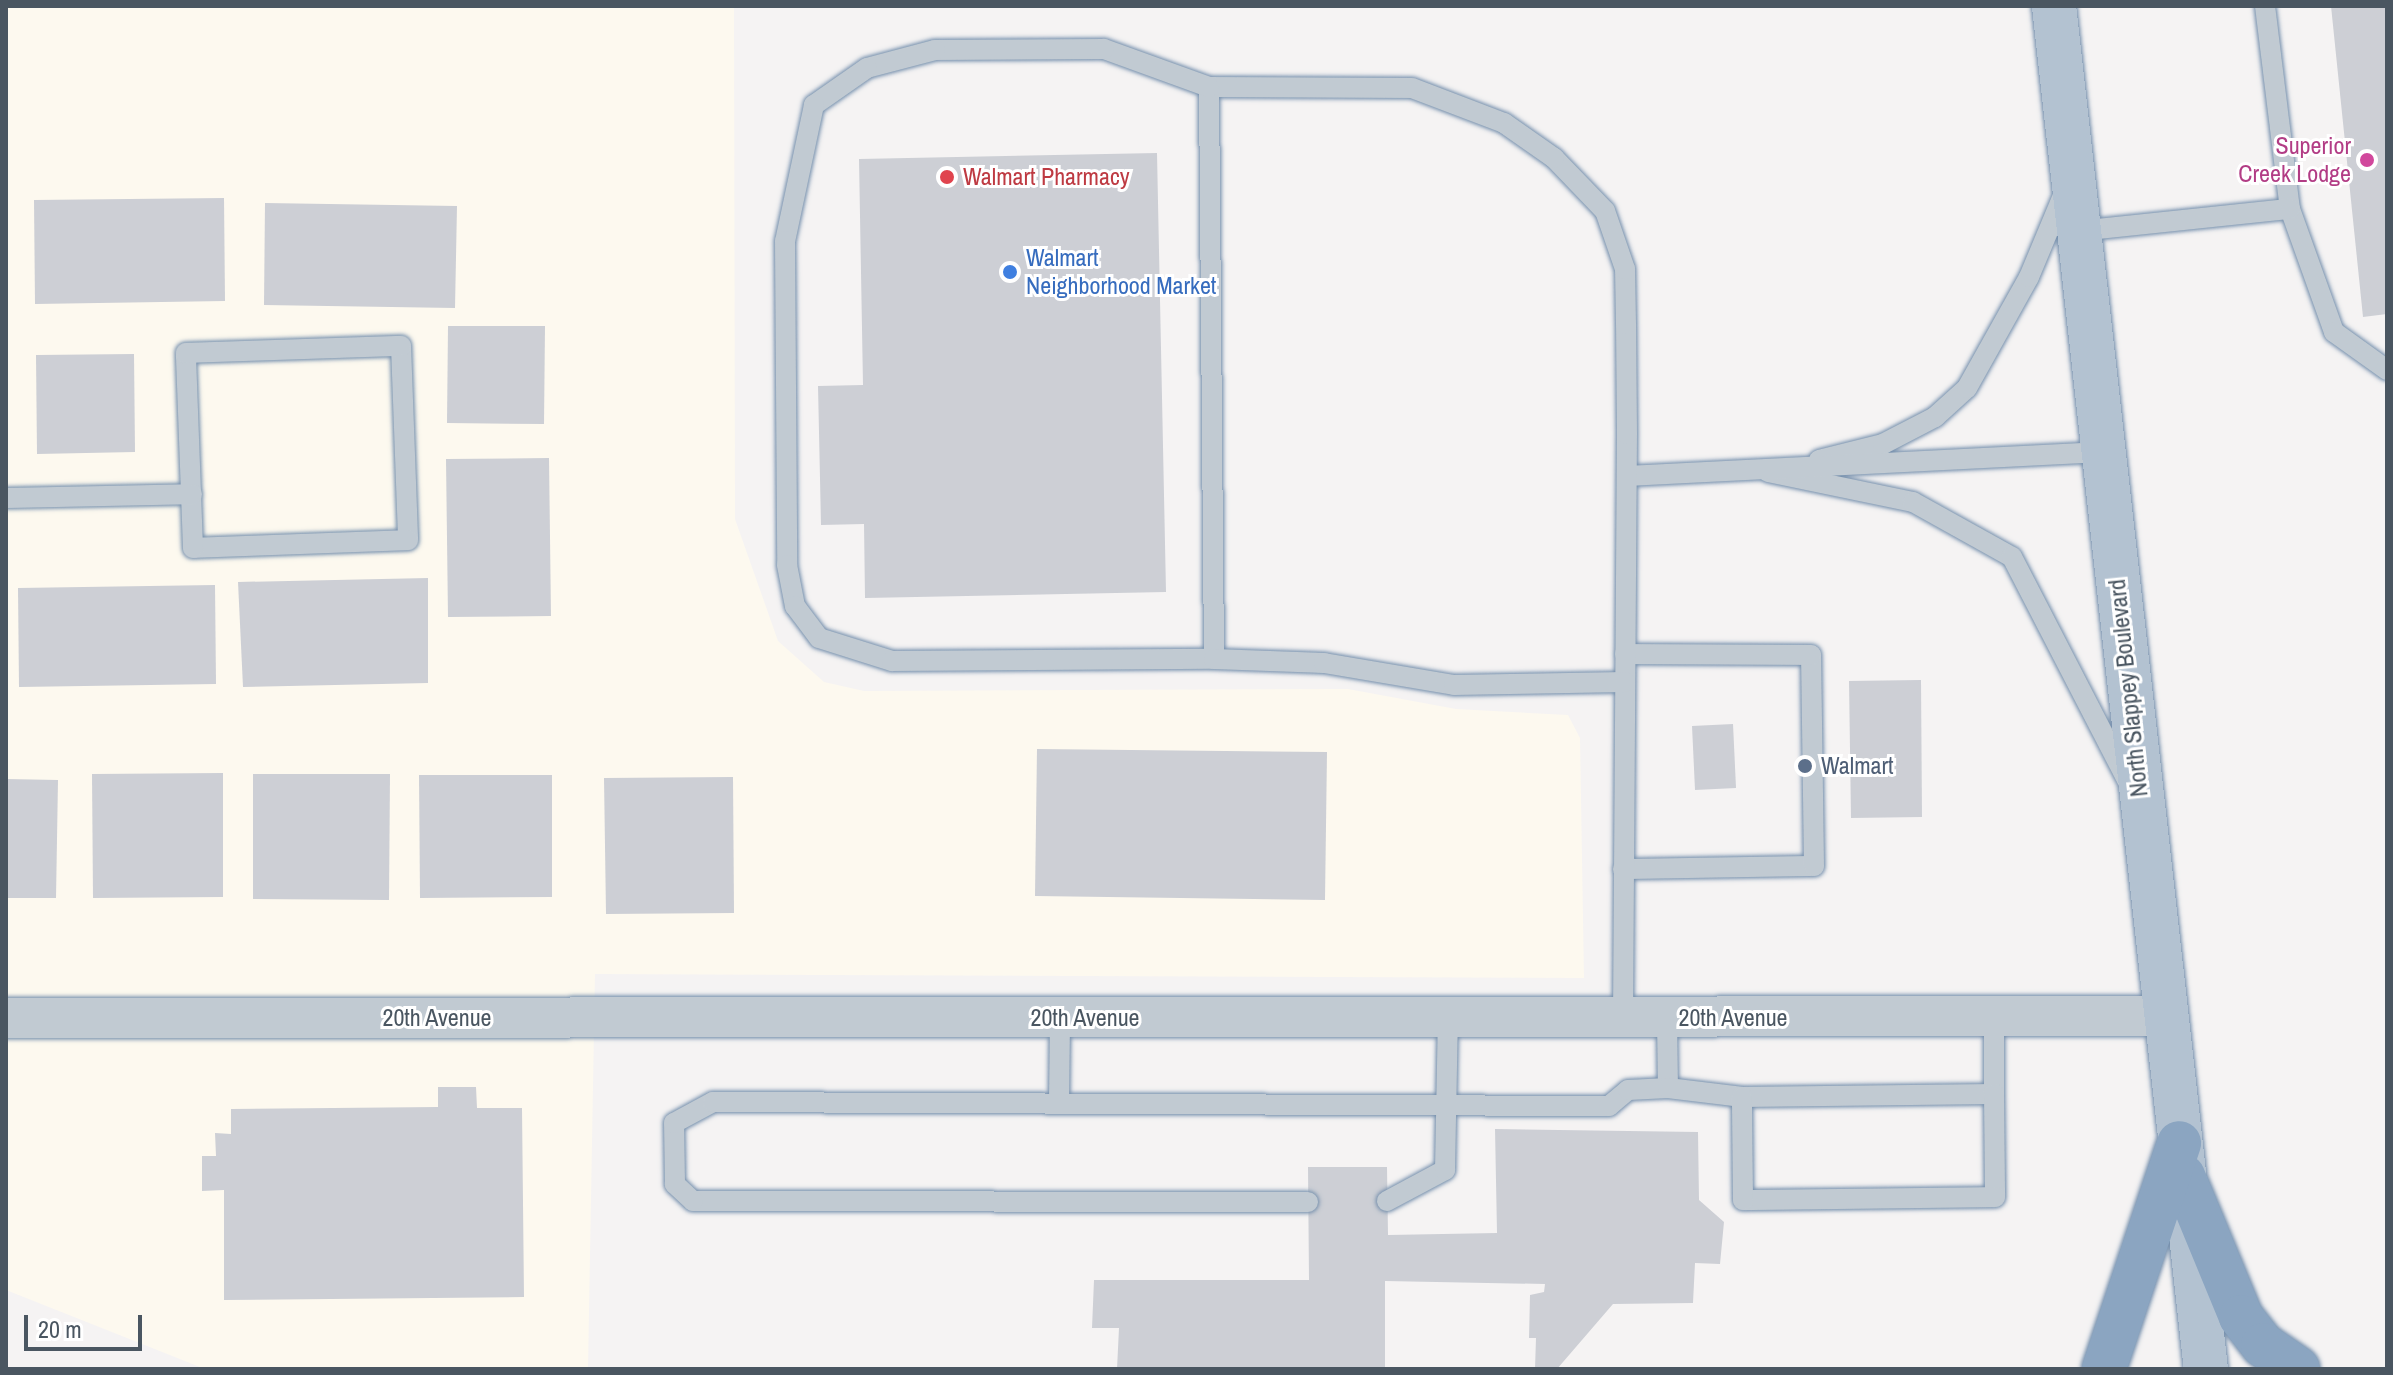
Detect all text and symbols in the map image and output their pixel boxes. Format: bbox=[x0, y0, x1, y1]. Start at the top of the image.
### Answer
place label: Superior Creek Lodge bbox=[2238, 132, 2351, 188]
marker: Superior Creek Lodge bbox=[2358, 151, 2376, 169]
place label: Walmart Pharmacy bbox=[963, 163, 1130, 191]
marker: Walmart Pharmacy bbox=[938, 168, 956, 186]
place label: Walmart Neighborhood Market bbox=[1026, 244, 1216, 300]
marker: Walmart Neighborhood Market bbox=[1001, 263, 1019, 281]
street label: North Slappey Boulevard bbox=[2102, 578, 2154, 798]
place label: Walmart bbox=[1821, 752, 1894, 780]
marker: Walmart bbox=[1796, 757, 1814, 775]
street label: 20th Avenue bbox=[382, 1004, 492, 1032]
street label: 20th Avenue bbox=[1030, 1004, 1140, 1032]
street label: 20th Avenue bbox=[1678, 1004, 1788, 1032]
scale bar bbox=[28, 1299, 146, 1349]
text: 20 m bbox=[38, 1313, 82, 1345]

